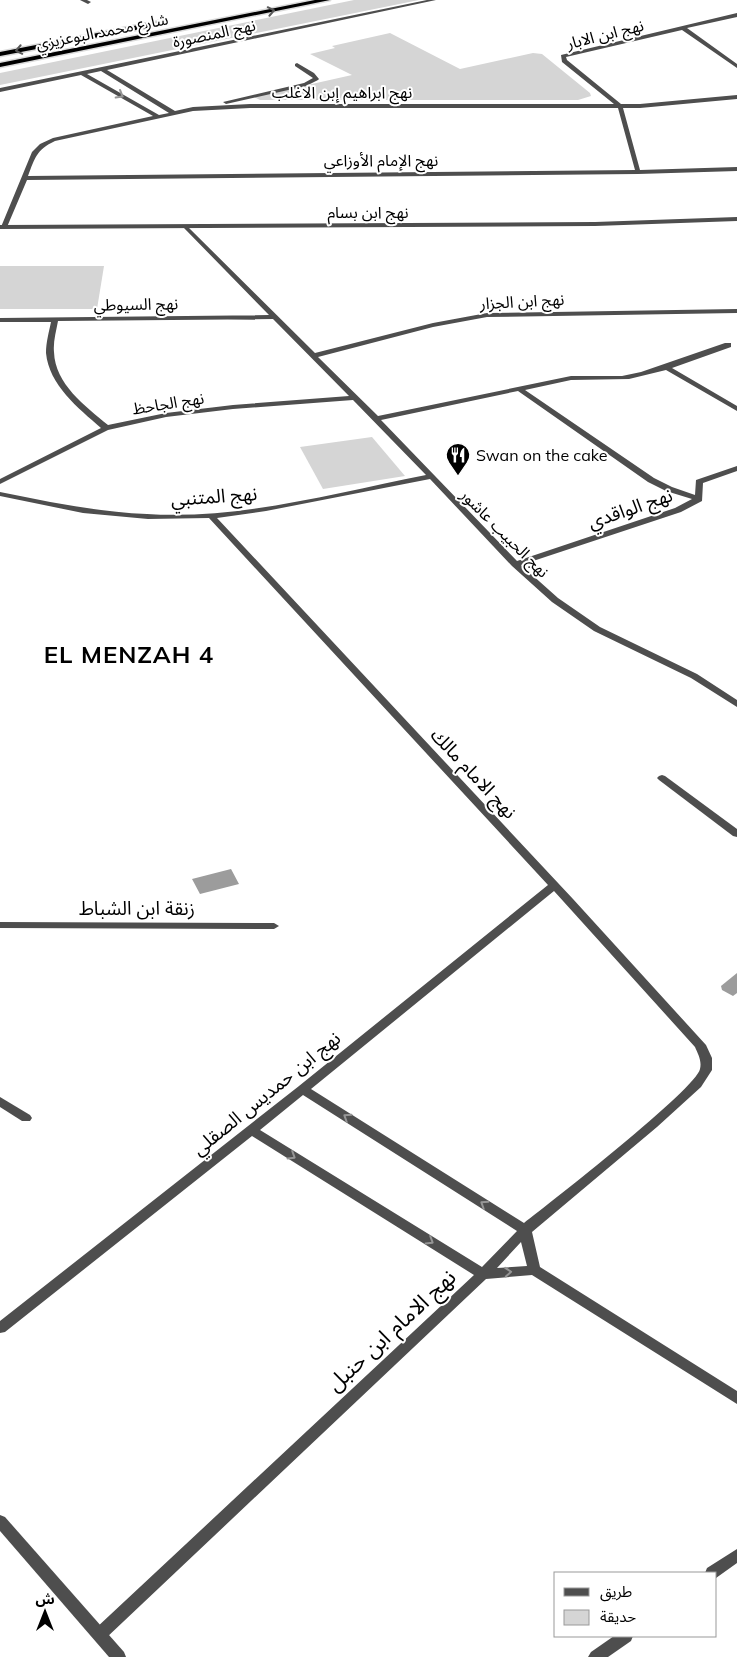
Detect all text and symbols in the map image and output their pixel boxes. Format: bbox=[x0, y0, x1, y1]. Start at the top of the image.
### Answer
one-way arrow bbox=[266, 6, 275, 17]
street label: شارع محمد البوعزيزي bbox=[34, 8, 170, 57]
street label: نهج المنصورة bbox=[171, 14, 258, 54]
street label: نهج ابن الابار bbox=[563, 15, 646, 56]
one-way arrow bbox=[15, 45, 23, 55]
street label: نهج ابراهيم إبن الاغلب bbox=[272, 82, 412, 105]
one-way arrow bbox=[114, 89, 123, 99]
street label: نهج الإمام الأوزاعي bbox=[324, 150, 438, 173]
street label: نهج ابن بسام bbox=[327, 202, 409, 225]
street label: نهج ابن الجزار bbox=[478, 289, 565, 316]
street label: نهج السيوطي bbox=[93, 293, 179, 318]
street label: نهج الجاحظ bbox=[131, 387, 206, 422]
restaurant icon: Swan on the cake bbox=[445, 442, 471, 476]
place label: Swan on the cake bbox=[476, 445, 608, 465]
street label: نهج المتنبي bbox=[170, 481, 258, 514]
street label: نهج الواقدي bbox=[584, 482, 677, 537]
street label: نهج الحبيب عاشور bbox=[454, 484, 553, 584]
district label: EL MENZAH 4 bbox=[44, 639, 214, 669]
street label: نهج الامام مالك bbox=[424, 723, 522, 825]
street label: زنقة ابن الشباط bbox=[79, 896, 195, 920]
street label: نهج ابن حمديس الصقلي bbox=[187, 1026, 347, 1163]
one-way arrow bbox=[343, 1113, 352, 1123]
one-way arrow bbox=[287, 1149, 296, 1159]
one-way arrow bbox=[480, 1201, 490, 1210]
one-way arrow bbox=[425, 1235, 434, 1245]
street label: نهج الامام ابن حنبل bbox=[321, 1263, 463, 1399]
one-way arrow bbox=[504, 1266, 512, 1277]
legend bbox=[554, 1572, 717, 1637]
text: طريق bbox=[600, 1582, 632, 1602]
north arrow bbox=[20, 1587, 70, 1637]
text: ش bbox=[35, 1590, 55, 1608]
text: حديقة bbox=[600, 1607, 636, 1626]

